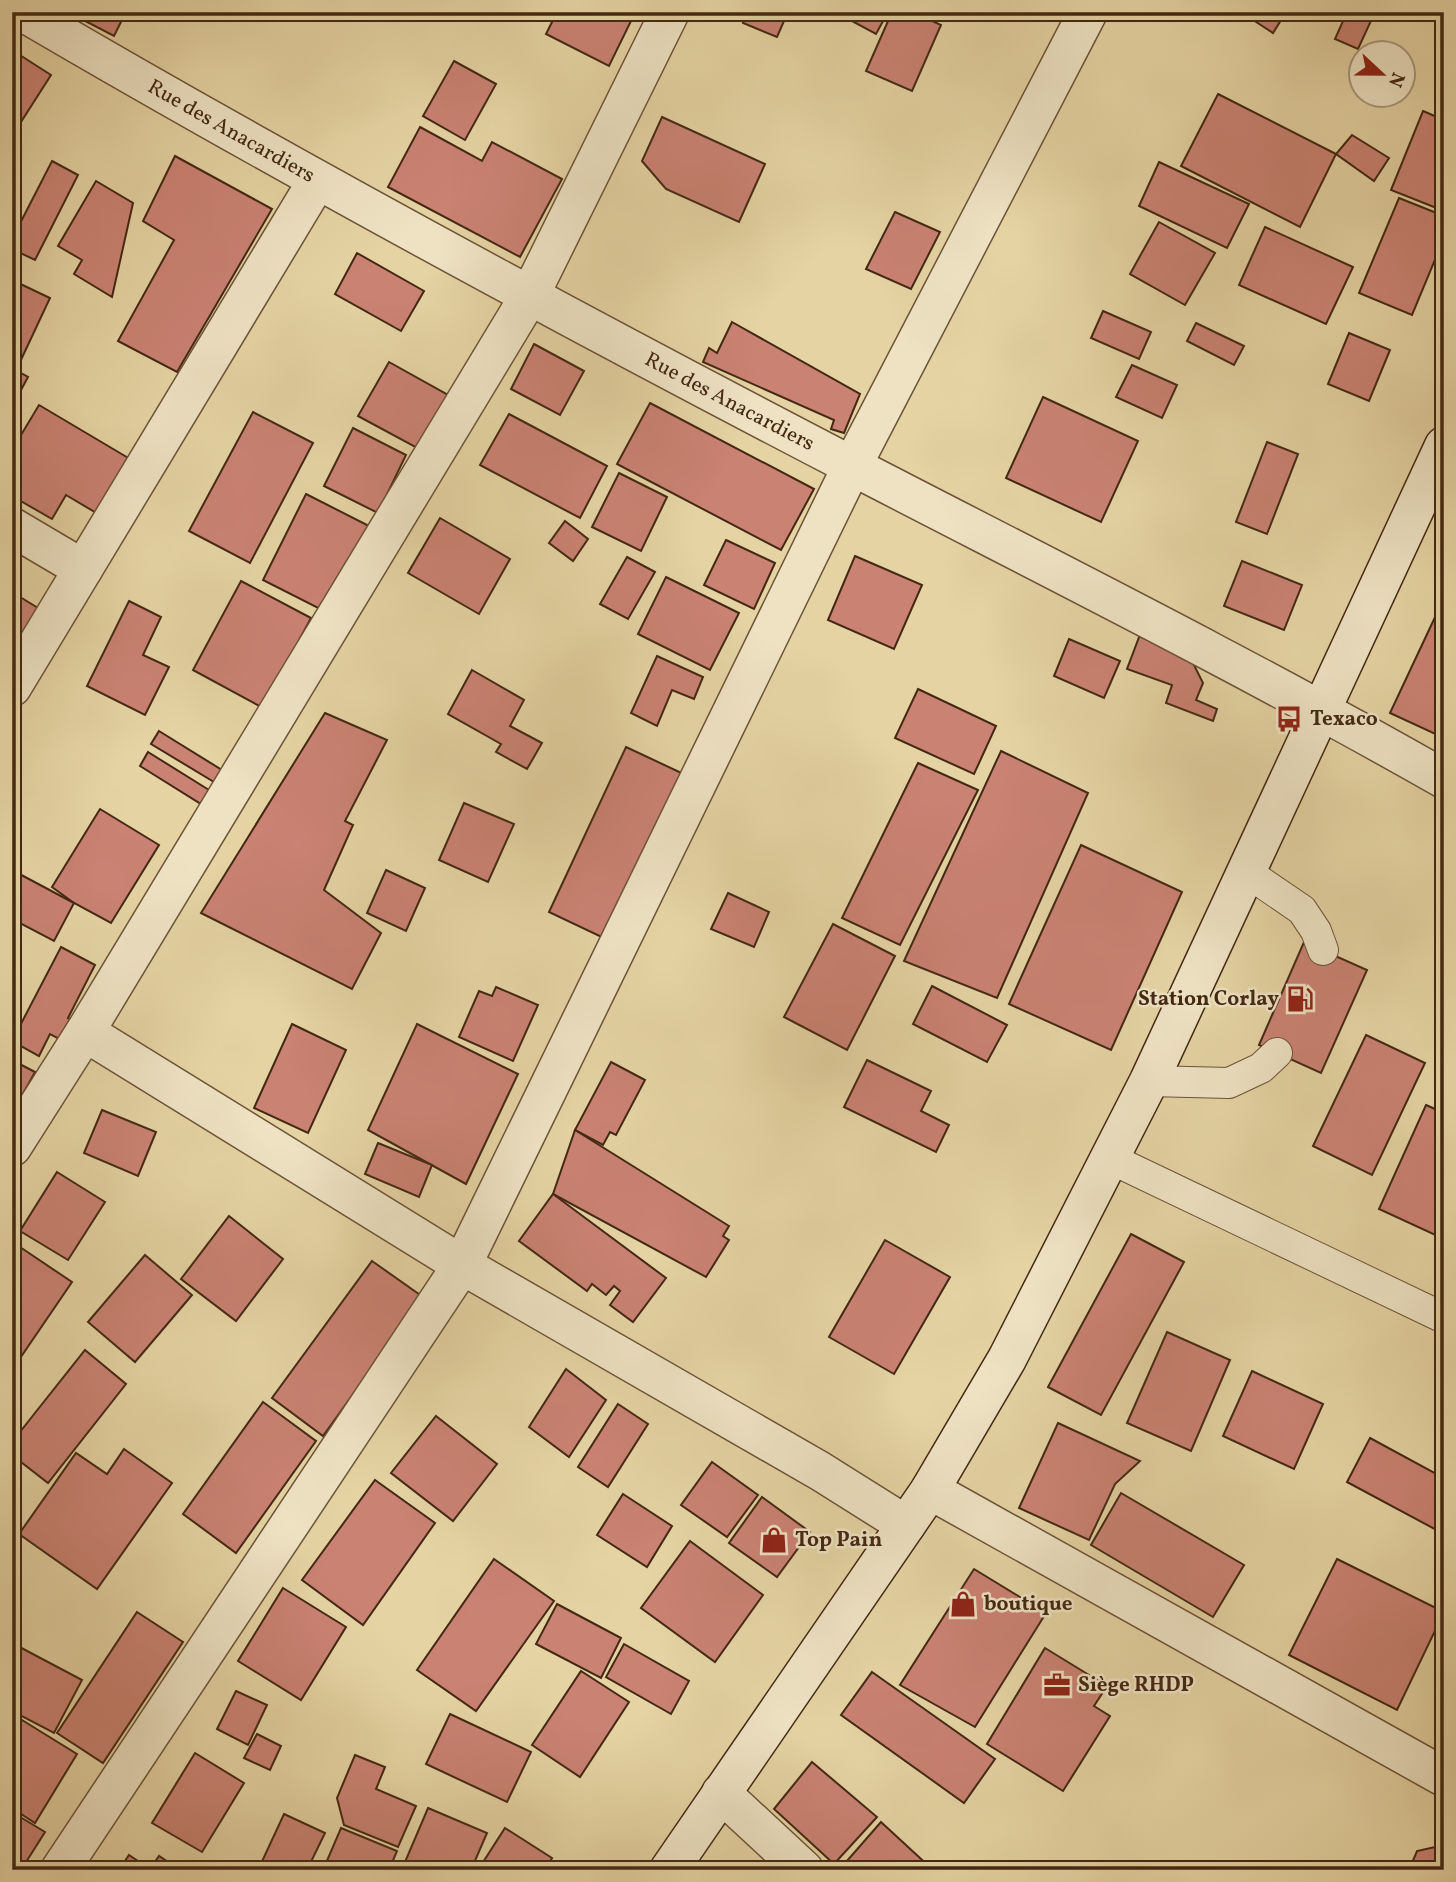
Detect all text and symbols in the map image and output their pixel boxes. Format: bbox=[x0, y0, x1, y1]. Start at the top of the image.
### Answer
north arrow bbox=[1348, 38, 1418, 108]
text: N bbox=[1381, 68, 1411, 91]
street label: Rue des Anacardiers bbox=[142, 73, 320, 190]
street label: Rue des Anacardiers bbox=[640, 345, 819, 458]
bus stop icon: Texaco bbox=[1274, 704, 1304, 734]
place label: Texaco bbox=[1310, 705, 1378, 734]
fuel station icon: Station Corlay bbox=[1285, 984, 1315, 1014]
place label: Station Corlay bbox=[1138, 985, 1279, 1014]
shop icon: Top Pain bbox=[759, 1525, 789, 1555]
place label: Top Pain bbox=[795, 1526, 882, 1555]
shop icon: boutique bbox=[948, 1589, 978, 1619]
place label: boutique bbox=[984, 1590, 1073, 1619]
office icon: Siège RHDP bbox=[1042, 1670, 1072, 1700]
place label: Siège RHDP bbox=[1078, 1671, 1194, 1700]

